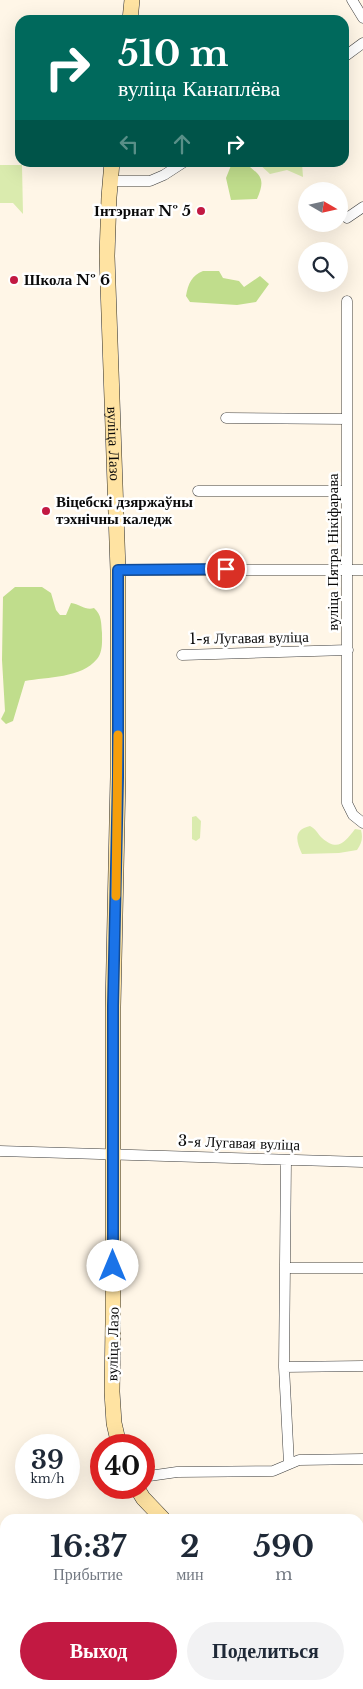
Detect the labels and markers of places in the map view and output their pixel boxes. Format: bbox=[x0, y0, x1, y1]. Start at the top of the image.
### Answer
place label: Інтэрнат № 5 bbox=[94, 201, 191, 220]
marker: Інтэрнат № 5 bbox=[195, 205, 207, 217]
place label: Школа № 6 bbox=[24, 270, 110, 289]
marker: Школа № 6 bbox=[8, 274, 20, 286]
place label: Віцебскі дзяржаўны тэхнічны каледж bbox=[56, 492, 193, 528]
marker: Віцебскі дзяржаўны тэхнічны каледж bbox=[40, 505, 52, 517]
pin bbox=[205, 548, 247, 590]

